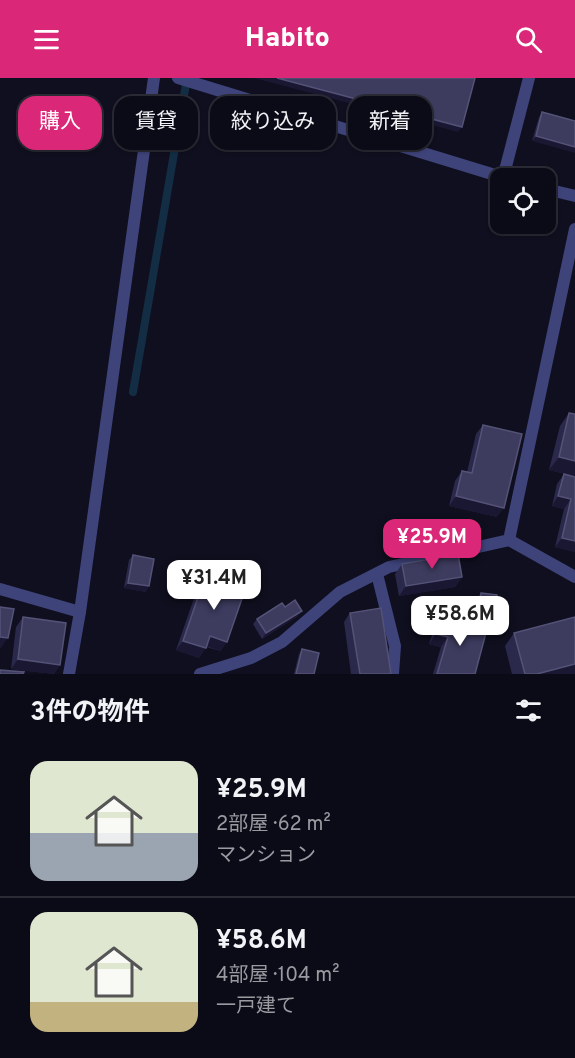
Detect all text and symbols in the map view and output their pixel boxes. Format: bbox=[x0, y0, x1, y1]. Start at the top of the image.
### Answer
text: Habito bbox=[245, 22, 330, 56]
icon: menu bbox=[30, 23, 63, 56]
icon: search bbox=[512, 23, 545, 56]
chip: 購入 bbox=[18, 96, 102, 150]
chip: 賃貸 bbox=[114, 96, 198, 150]
chip: 絞り込み bbox=[210, 96, 336, 150]
chip: 新着 bbox=[348, 96, 432, 150]
map controls bbox=[490, 168, 556, 234]
button: locate bbox=[490, 168, 556, 234]
pin: ¥25.9M bbox=[383, 519, 481, 570]
text: ¥25.9M bbox=[397, 525, 467, 551]
pin: ¥31.4M bbox=[165, 560, 263, 611]
text: ¥31.4M bbox=[181, 566, 247, 592]
pin: ¥58.6M bbox=[411, 596, 509, 647]
text: ¥58.6M bbox=[425, 602, 495, 628]
icon: filters bbox=[512, 694, 545, 727]
text: 3件の物件 bbox=[30, 697, 150, 730]
text: ¥25.9M bbox=[216, 774, 307, 807]
icon: home bbox=[78, 785, 150, 857]
text: 2部屋 · 62 m² bbox=[216, 812, 331, 838]
text: マンション bbox=[216, 843, 316, 869]
text: ¥58.6M bbox=[216, 925, 307, 958]
icon: home bbox=[78, 936, 150, 1008]
text: 4部屋 · 104 m² bbox=[216, 963, 339, 989]
text: 一戸建て bbox=[216, 994, 296, 1020]

